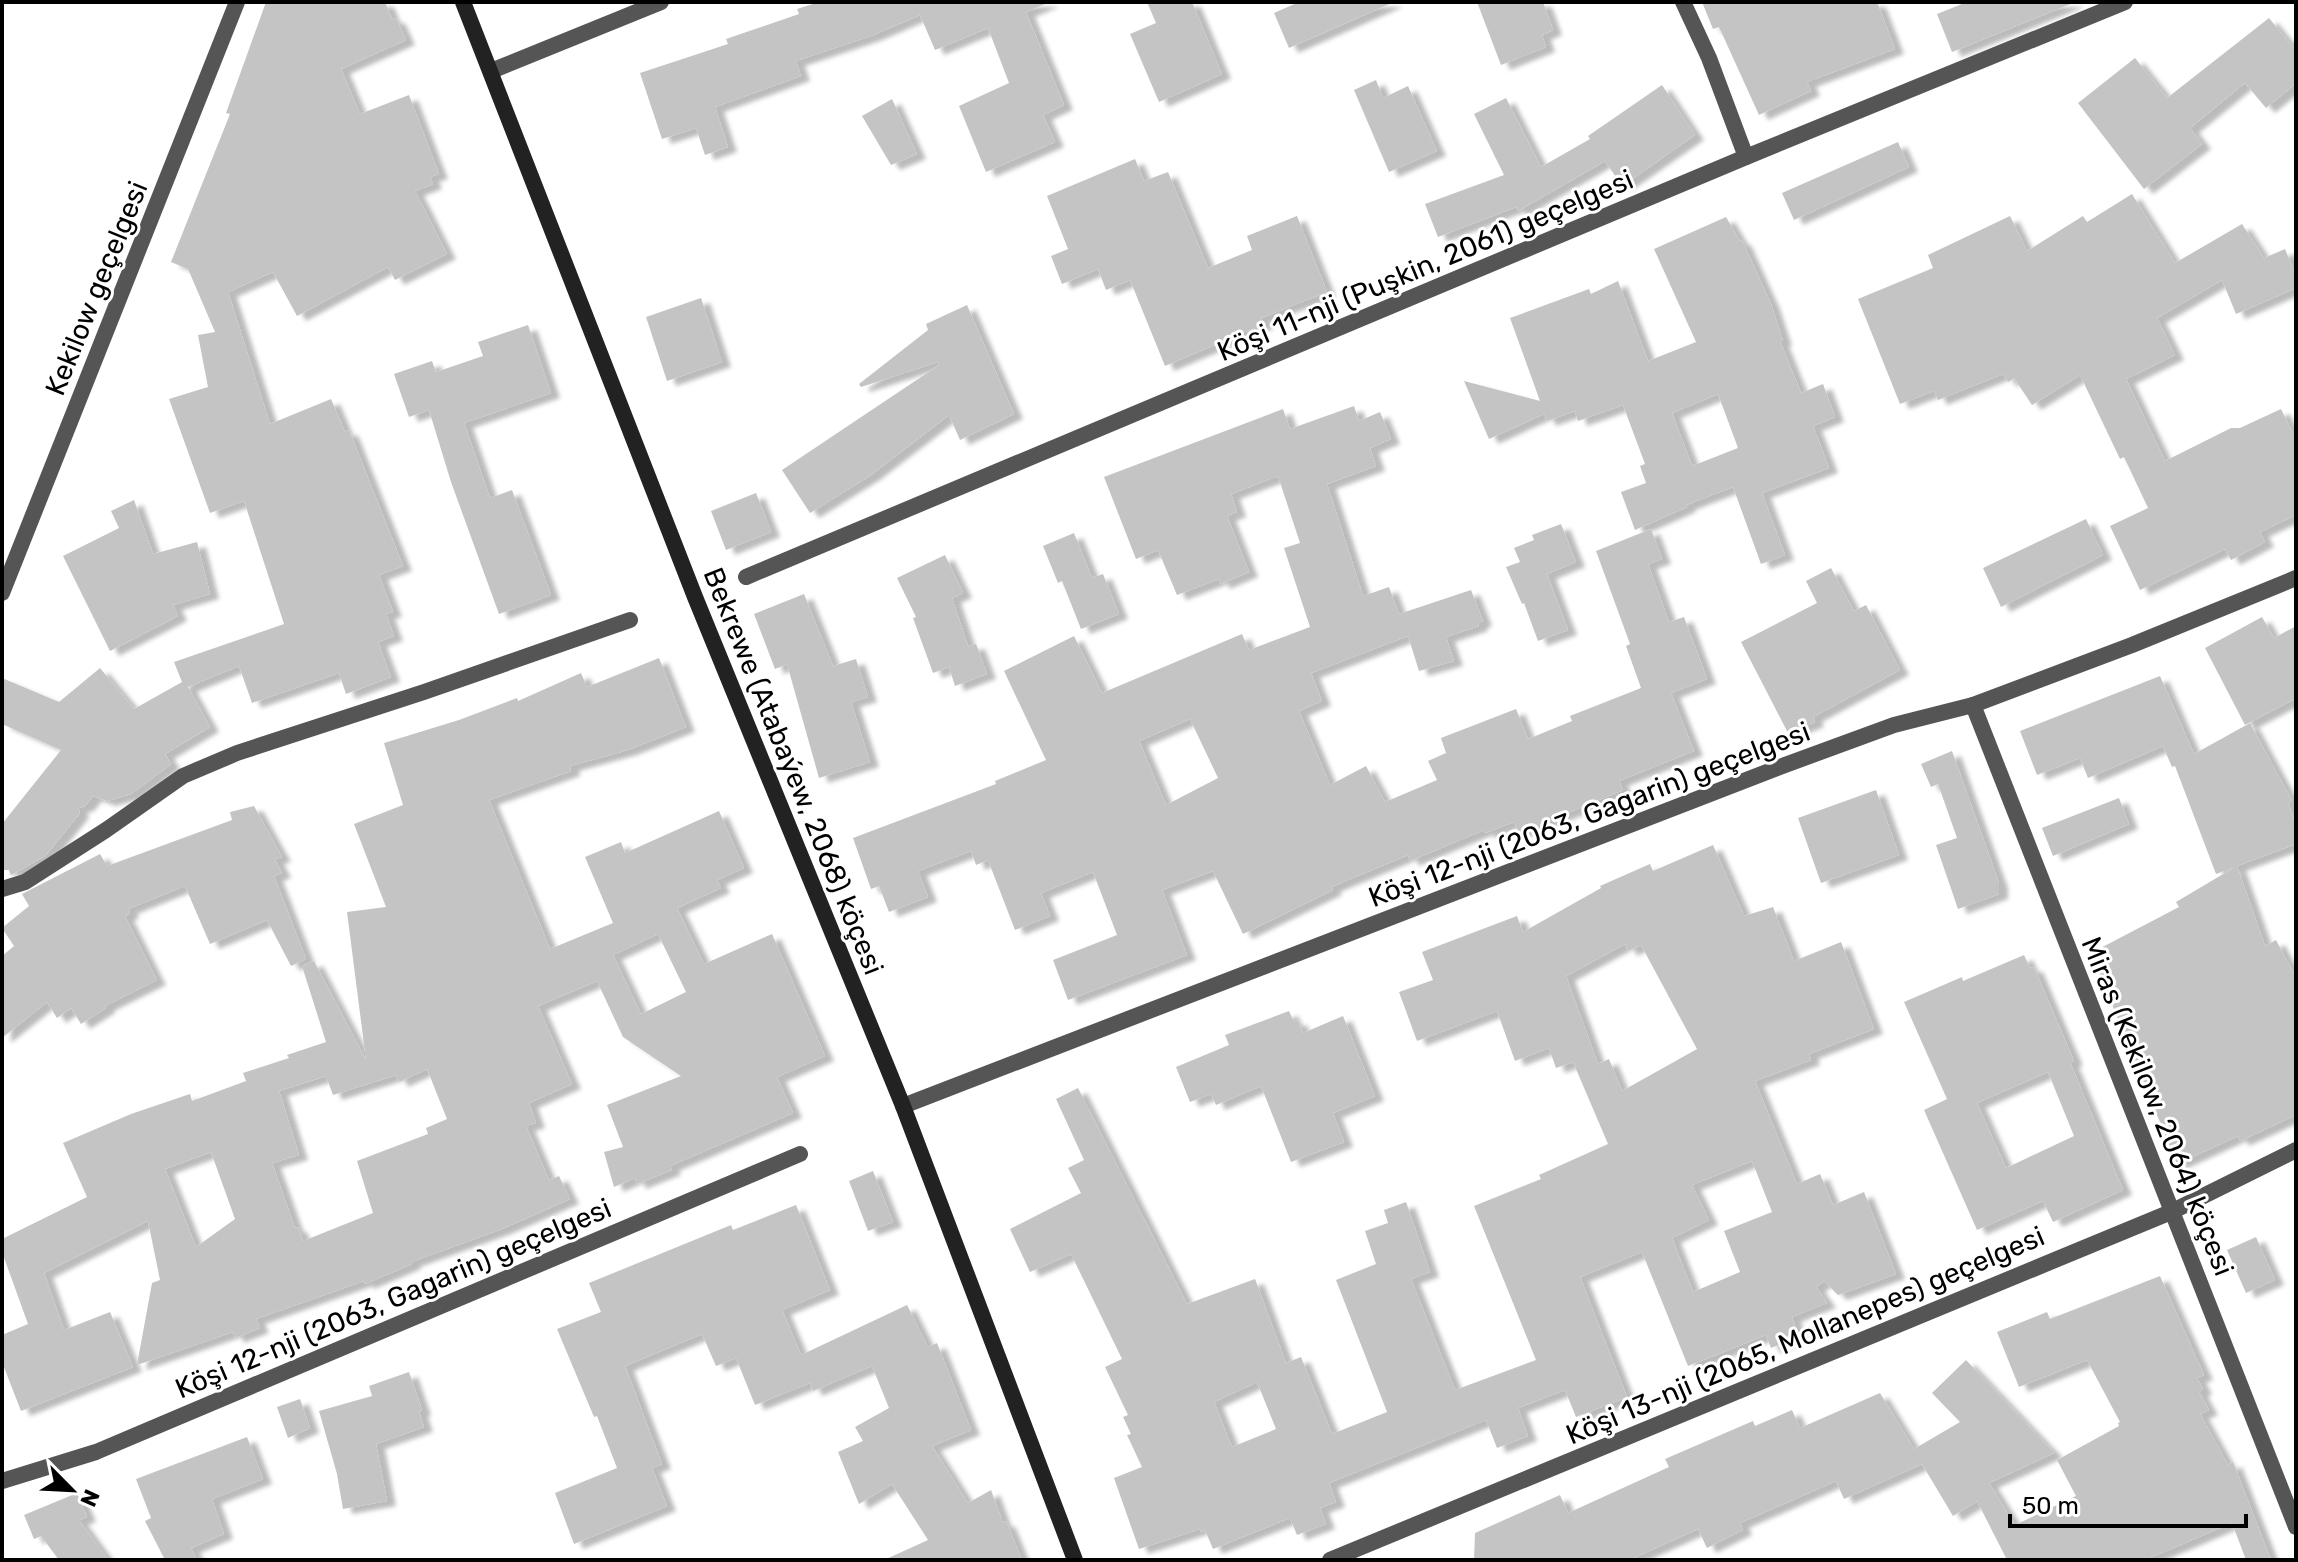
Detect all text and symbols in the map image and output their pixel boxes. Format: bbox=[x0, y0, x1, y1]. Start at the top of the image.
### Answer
street label: Köşi 11-nji (Puşkin, 2061) geçelgesi bbox=[1212, 163, 1638, 368]
street label: Kekilow geçelgesi bbox=[38, 176, 154, 400]
street label: Bekrewe (Atabaýew, 2068) köçesi bbox=[697, 563, 891, 980]
street label: Köşi 12-nji (2063, Gagarin) geçelgesi bbox=[1364, 715, 1814, 914]
street label: Miras (Kekilow, 2064) köçesi bbox=[2074, 932, 2241, 1280]
street label: Köşi 12-nji (2063, Gagarin) geçelgesi bbox=[170, 1191, 616, 1405]
street label: Köşi 13-nji (2065, Mollanepes) geçelgesi bbox=[1561, 1219, 2049, 1451]
north arrow bbox=[32, 1450, 112, 1530]
scale bar bbox=[2010, 1478, 2246, 1528]
text: N bbox=[74, 1485, 105, 1511]
text: 50 m bbox=[2022, 1492, 2079, 1520]

